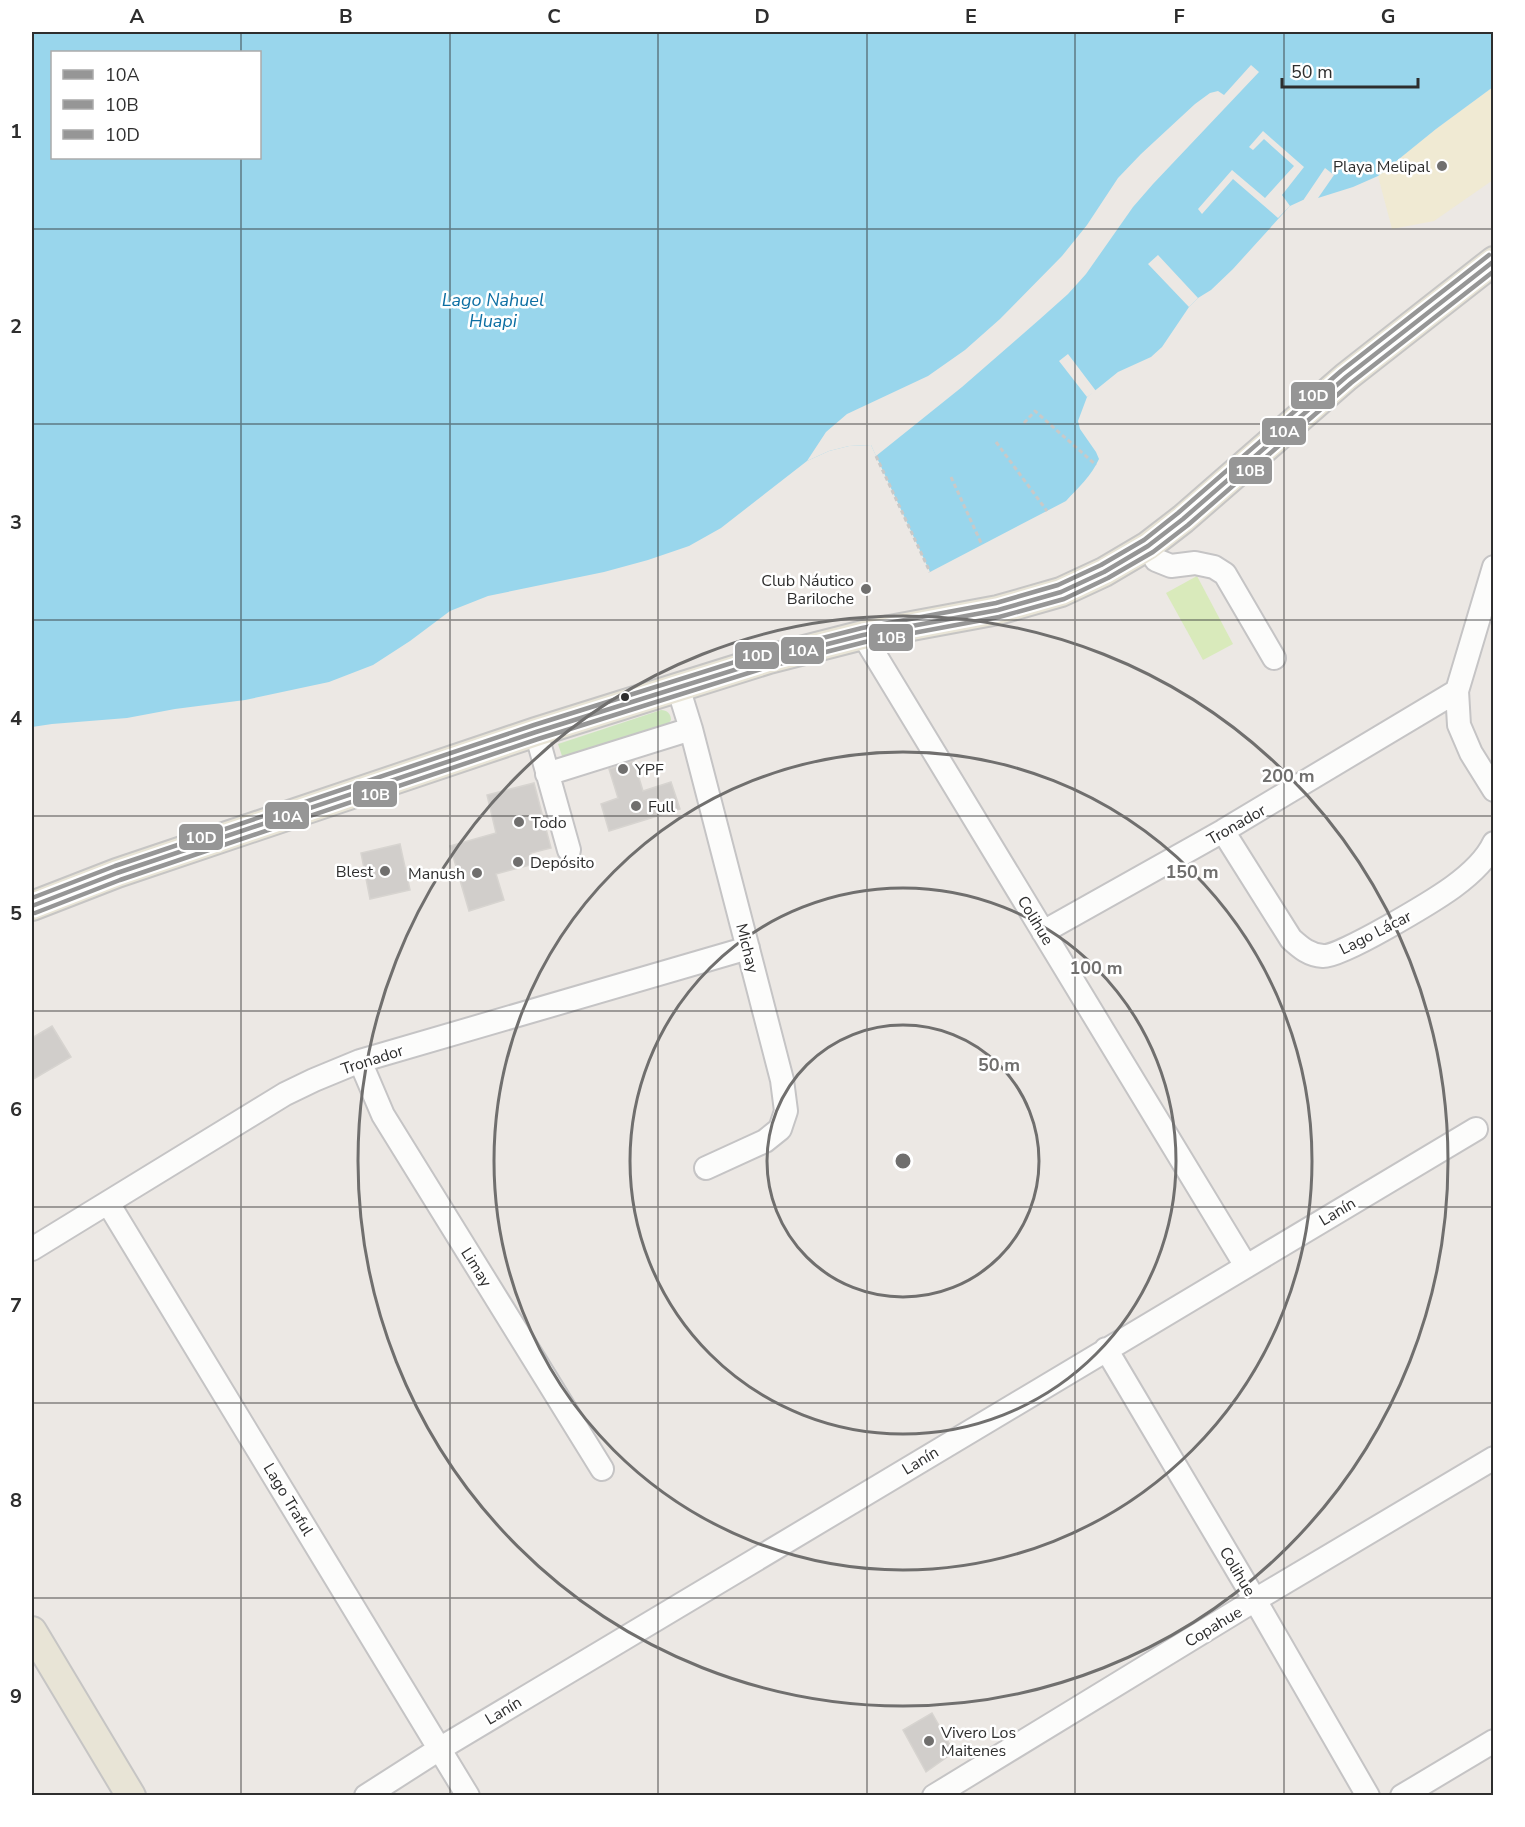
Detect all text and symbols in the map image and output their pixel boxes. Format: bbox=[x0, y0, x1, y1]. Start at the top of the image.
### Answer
text: A bbox=[130, 3, 145, 30]
text: B bbox=[339, 3, 353, 30]
text: C bbox=[547, 3, 561, 30]
text: D bbox=[754, 3, 770, 30]
text: E bbox=[965, 3, 977, 30]
text: F bbox=[1173, 3, 1185, 30]
text: G bbox=[1381, 3, 1395, 30]
legend bbox=[51, 51, 261, 159]
scale bar bbox=[1282, 51, 1418, 89]
text: 50 m bbox=[1291, 60, 1333, 84]
text: 10A bbox=[105, 63, 140, 87]
text: 10B bbox=[105, 93, 139, 117]
text: 1 bbox=[10, 118, 22, 145]
text: 10D bbox=[105, 123, 140, 147]
place label: Playa Melipal bbox=[1333, 156, 1430, 178]
marker: Playa Melipal bbox=[1435, 159, 1449, 173]
water label: Lago Nahuel Huapi bbox=[442, 288, 544, 333]
text: 2 bbox=[10, 313, 22, 340]
line badge: 10D bbox=[1290, 381, 1336, 410]
text: 10D bbox=[1297, 385, 1329, 407]
line badge: 10A bbox=[1261, 417, 1307, 446]
text: 10A bbox=[1268, 421, 1300, 443]
line badge: 10B bbox=[1228, 456, 1273, 485]
text: 10B bbox=[1235, 460, 1265, 482]
text: 3 bbox=[10, 509, 22, 536]
place label: Club Náutico Bariloche bbox=[761, 570, 854, 610]
marker: Club Náutico Bariloche bbox=[859, 582, 873, 596]
line badge: 10B bbox=[868, 623, 914, 652]
text: 10B bbox=[876, 627, 906, 649]
line badge: 10A bbox=[780, 636, 825, 665]
text: 10A bbox=[787, 640, 819, 662]
line badge: 10D bbox=[734, 641, 780, 670]
text: 10D bbox=[741, 645, 773, 667]
unlabelled marker bbox=[619, 691, 631, 703]
text: 4 bbox=[10, 705, 22, 732]
place label: YPF bbox=[634, 759, 664, 781]
marker: YPF bbox=[616, 762, 630, 776]
text: 200 m bbox=[1261, 764, 1315, 788]
line badge: 10B bbox=[352, 780, 398, 808]
text: 10B bbox=[360, 784, 390, 806]
place label: Full bbox=[648, 796, 675, 818]
marker: Full bbox=[629, 799, 643, 813]
street label: Tronador bbox=[1203, 799, 1270, 851]
line badge: 10A bbox=[264, 801, 310, 830]
text: 10A bbox=[271, 806, 303, 828]
place label: Todo bbox=[531, 812, 567, 834]
marker: Todo bbox=[512, 815, 526, 829]
line badge: 10D bbox=[178, 823, 224, 851]
text: 10D bbox=[185, 827, 217, 849]
place label: Depósito bbox=[530, 852, 595, 874]
marker: Depósito bbox=[511, 855, 525, 869]
text: 150 m bbox=[1165, 860, 1219, 884]
place label: Blest bbox=[336, 861, 373, 883]
place label: Manush bbox=[408, 863, 465, 885]
marker: Blest bbox=[378, 864, 392, 878]
marker: Manush bbox=[470, 866, 484, 880]
street label: Colihue bbox=[1012, 892, 1059, 949]
text: 5 bbox=[10, 900, 22, 927]
street label: Lago Lácar bbox=[1336, 905, 1416, 960]
street label: Michay bbox=[730, 921, 764, 976]
text: 100 m bbox=[1069, 956, 1123, 980]
street label: Tronador bbox=[338, 1039, 407, 1080]
text: 50 m bbox=[978, 1053, 1020, 1077]
text: 6 bbox=[10, 1096, 22, 1123]
centre of rings bbox=[893, 1151, 913, 1171]
street label: Lanín bbox=[1315, 1192, 1360, 1231]
street label: Limay bbox=[456, 1244, 497, 1292]
text: 7 bbox=[10, 1292, 22, 1319]
street label: Lanín bbox=[898, 1441, 943, 1480]
street label: Lago Traful bbox=[258, 1459, 319, 1540]
text: 8 bbox=[10, 1487, 22, 1514]
street label: Colihue bbox=[1214, 1543, 1261, 1600]
street label: Copahue bbox=[1181, 1601, 1246, 1653]
text: 9 bbox=[10, 1683, 22, 1710]
street label: Lanín bbox=[481, 1691, 526, 1730]
place label: Vivero Los Maitenes bbox=[940, 1722, 1016, 1762]
marker: Vivero Los Maitenes bbox=[922, 1734, 936, 1748]

